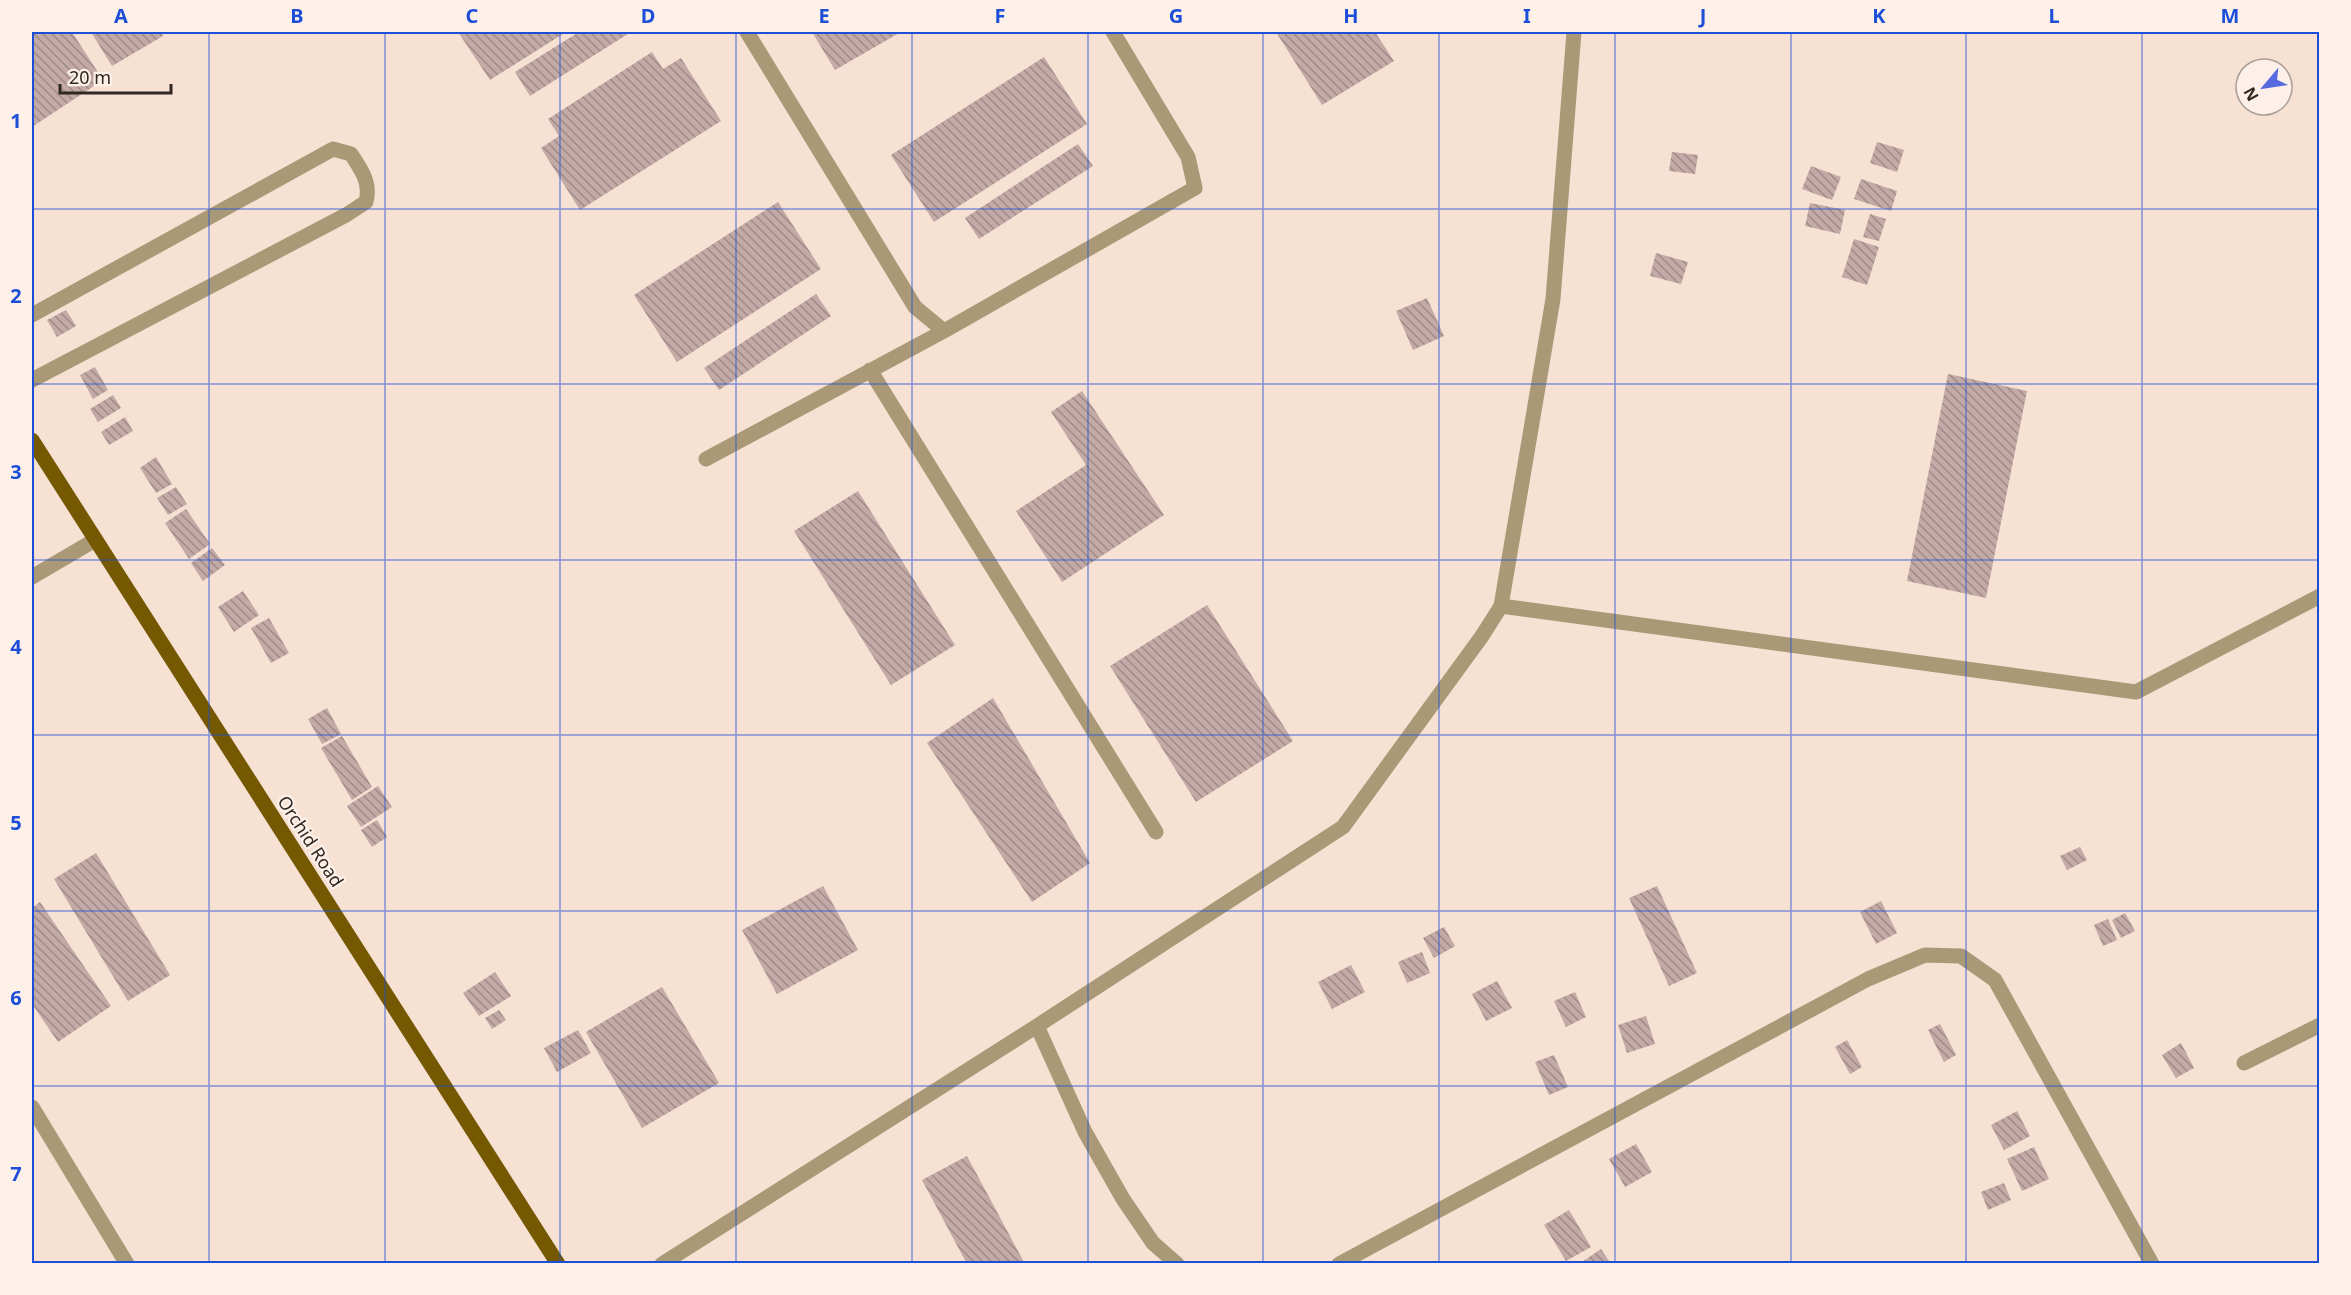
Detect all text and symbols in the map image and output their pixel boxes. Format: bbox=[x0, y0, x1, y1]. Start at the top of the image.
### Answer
text: A bbox=[114, 2, 128, 29]
text: B bbox=[290, 2, 304, 29]
text: C bbox=[466, 2, 479, 29]
text: D bbox=[641, 2, 655, 29]
text: E bbox=[818, 2, 830, 29]
text: F bbox=[995, 2, 1005, 29]
text: G bbox=[1169, 2, 1183, 29]
text: H bbox=[1343, 2, 1359, 29]
text: I bbox=[1523, 2, 1531, 29]
text: J bbox=[1698, 2, 1706, 29]
text: K bbox=[1872, 2, 1886, 29]
text: L bbox=[2048, 2, 2060, 29]
text: M bbox=[2221, 2, 2239, 29]
scale bar bbox=[60, 57, 171, 95]
north arrow bbox=[2234, 57, 2294, 117]
text: 20 m bbox=[69, 65, 111, 89]
text: N bbox=[2238, 83, 2264, 105]
text: 1 bbox=[10, 107, 22, 134]
text: 2 bbox=[10, 282, 22, 309]
text: 3 bbox=[10, 458, 22, 485]
text: 4 bbox=[10, 633, 22, 660]
street label: Orchid Road bbox=[272, 791, 350, 891]
text: 5 bbox=[10, 809, 22, 836]
text: 6 bbox=[10, 984, 22, 1011]
text: 7 bbox=[10, 1160, 22, 1187]

